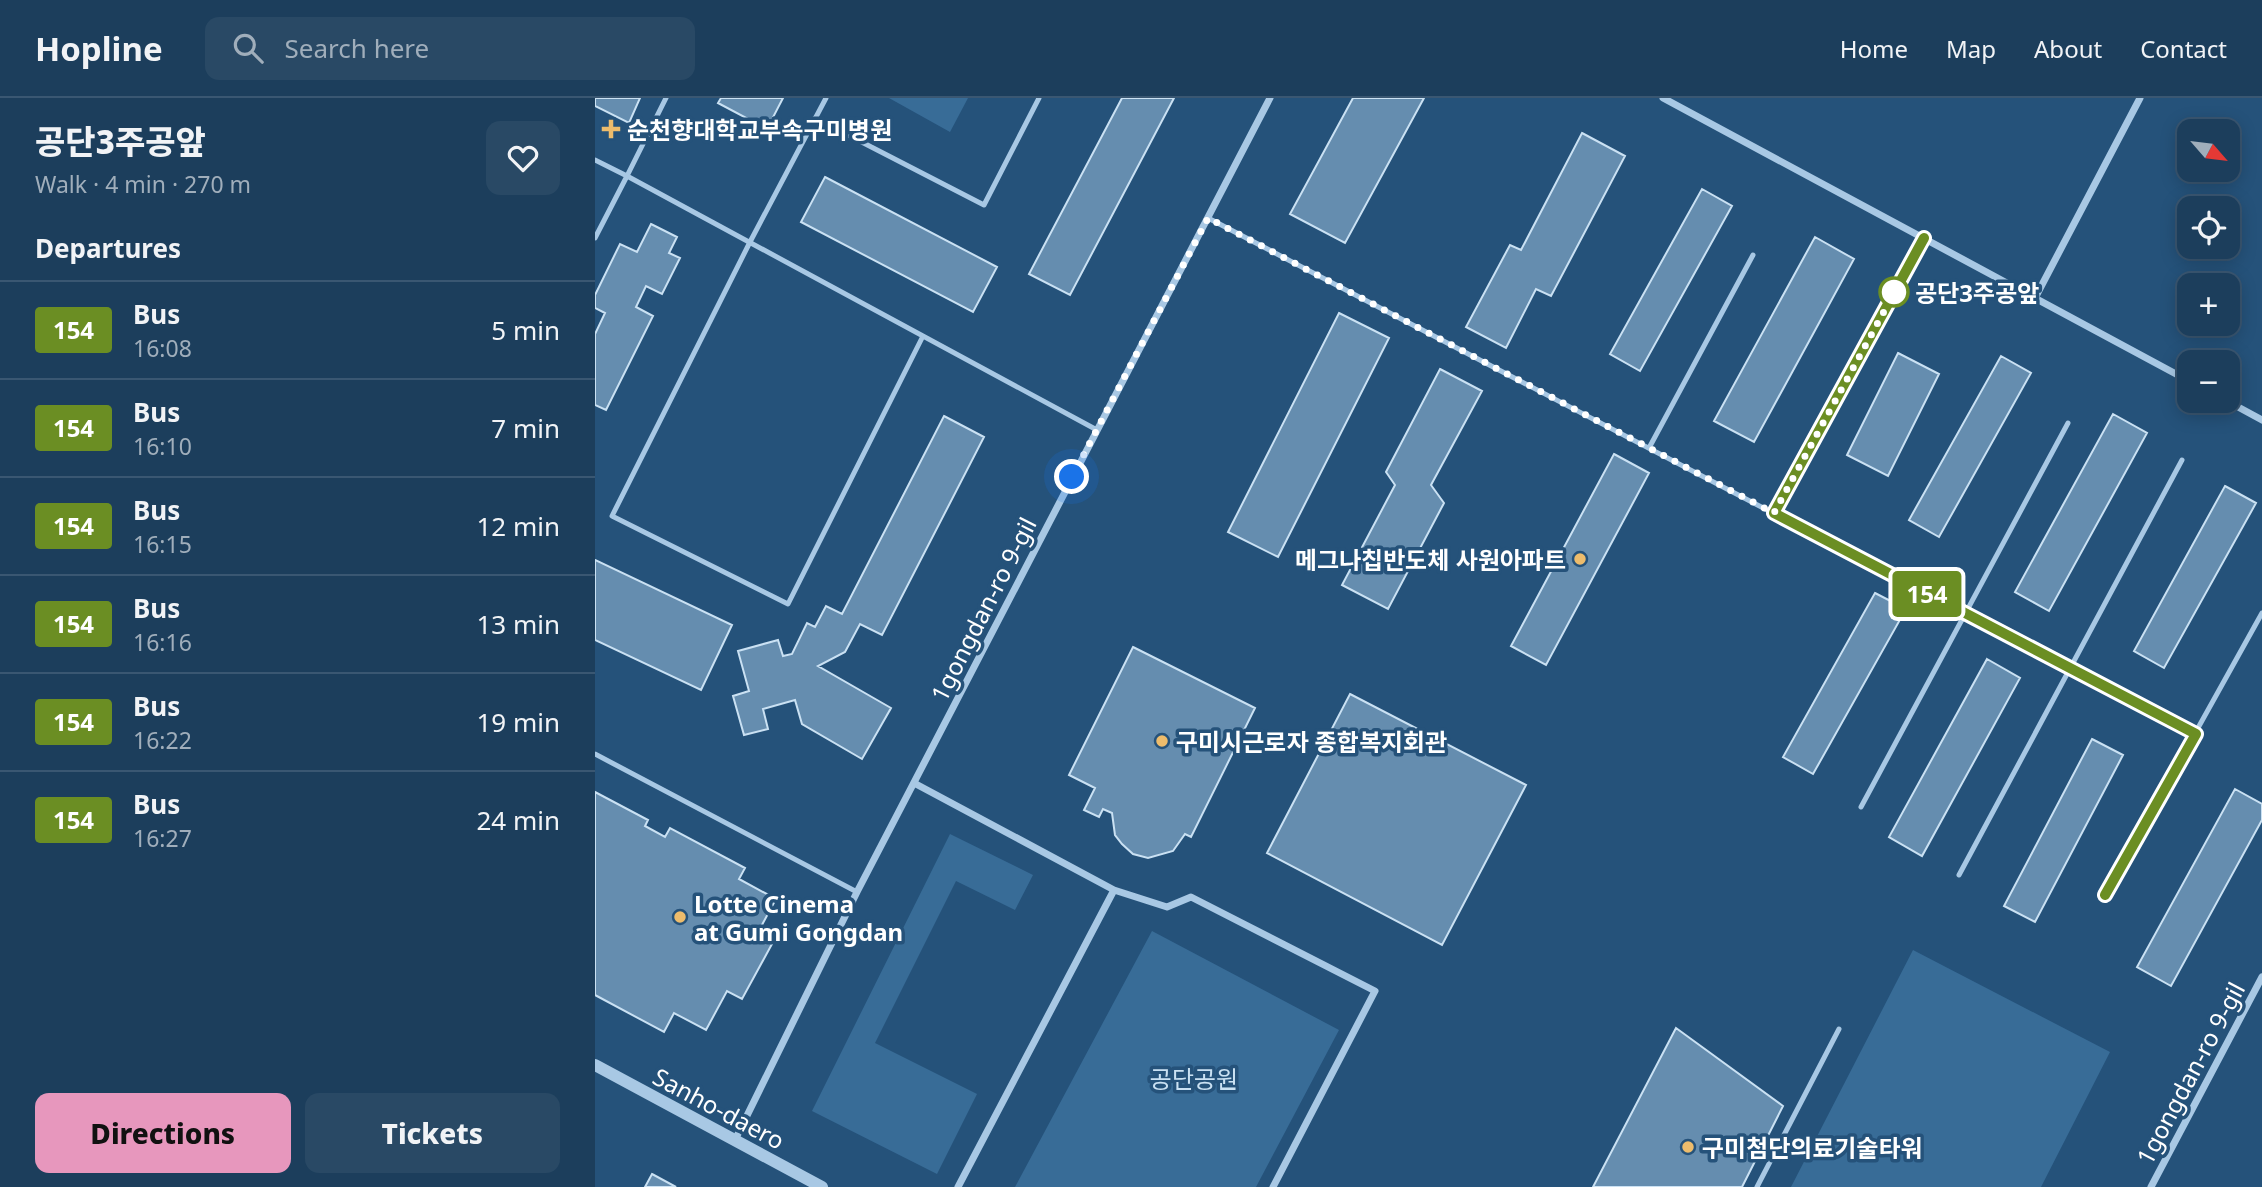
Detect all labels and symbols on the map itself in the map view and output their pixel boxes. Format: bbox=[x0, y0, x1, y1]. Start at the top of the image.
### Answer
place label: 순천향대학교부속구미병원 bbox=[627, 113, 892, 146]
marker: 순천향대학교부속구미병원 bbox=[601, 119, 621, 139]
north arrow bbox=[2177, 119, 2240, 182]
place label: 공단3주공앞 bbox=[1915, 276, 2039, 309]
marker: 공단3주공앞 bbox=[1879, 277, 1909, 307]
your location bbox=[1054, 459, 1089, 494]
street label: 1gongdan-ro 9-gil bbox=[922, 511, 1044, 707]
place label: 메그나칩반도체 사원아파트 bbox=[1295, 543, 1566, 576]
marker: 메그나칩반도체 사원아파트 bbox=[1572, 551, 1588, 567]
line badge: 154 bbox=[1887, 571, 1967, 617]
place label: 구미시근로자 종합복지회관 bbox=[1176, 725, 1447, 758]
marker: 구미시근로자 종합복지회관 bbox=[1154, 733, 1170, 749]
place label: Lotte Cinema at Gumi Gongdan bbox=[694, 887, 903, 948]
marker: Lotte Cinema at Gumi Gongdan bbox=[672, 909, 688, 925]
street label: 1gongdan-ro 9-gil bbox=[2128, 976, 2252, 1170]
street label: Sanho-daero bbox=[648, 1060, 790, 1156]
park label: 공단공원 bbox=[1150, 1062, 1238, 1095]
place label: 구미첨단의료기술타워 bbox=[1702, 1131, 1923, 1164]
marker: 구미첨단의료기술타워 bbox=[1680, 1139, 1696, 1155]

